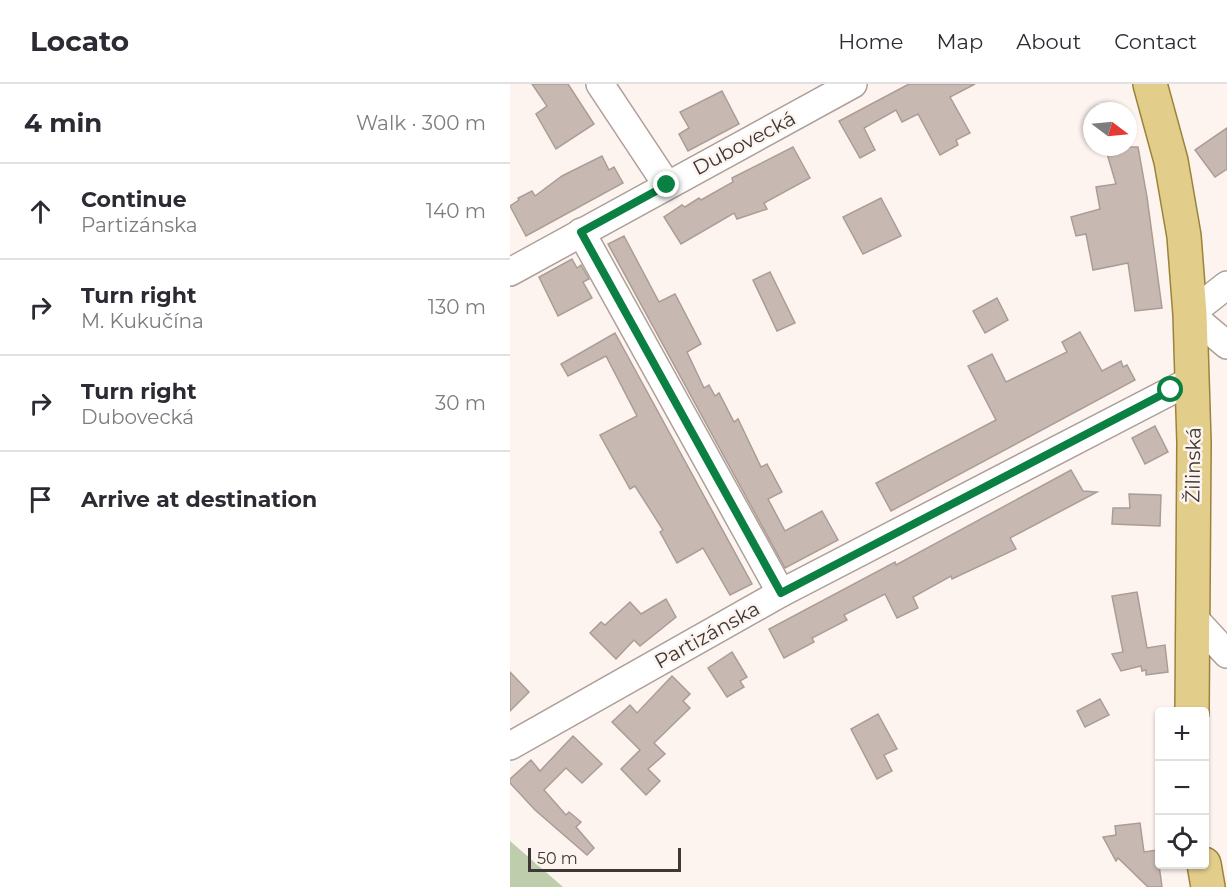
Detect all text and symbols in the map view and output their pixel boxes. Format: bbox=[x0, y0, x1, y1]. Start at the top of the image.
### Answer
text: Locato bbox=[30, 24, 129, 58]
text: Home bbox=[838, 29, 903, 54]
text: Map bbox=[936, 29, 983, 54]
text: About bbox=[1016, 29, 1081, 54]
text: Contact bbox=[1114, 29, 1197, 54]
north arrow bbox=[1083, 102, 1137, 156]
street label: Dubovecká bbox=[688, 106, 800, 180]
text: 4 min bbox=[24, 107, 102, 139]
text: Walk · 300 m bbox=[356, 111, 486, 135]
route end bbox=[653, 171, 679, 197]
text: Continue bbox=[81, 186, 187, 213]
icon: ahead bbox=[24, 195, 57, 228]
text: 140 m bbox=[426, 199, 486, 223]
text: Partizánska bbox=[81, 213, 198, 237]
text: Turn right bbox=[81, 282, 196, 309]
icon: right bbox=[24, 291, 57, 324]
text: 130 m bbox=[428, 295, 486, 319]
text: M. Kukučína bbox=[81, 309, 204, 333]
route start bbox=[1157, 376, 1183, 402]
text: Turn right bbox=[81, 378, 196, 405]
icon: right bbox=[24, 387, 57, 420]
text: 30 m bbox=[435, 391, 486, 415]
text: Dubovecká bbox=[81, 405, 194, 429]
street label: Žilinská bbox=[1180, 427, 1206, 503]
icon: arrive bbox=[24, 483, 57, 516]
text: Arrive at destination bbox=[81, 486, 317, 513]
street label: Partizánska bbox=[650, 596, 764, 674]
map controls bbox=[1155, 707, 1209, 869]
button: + bbox=[1155, 707, 1209, 761]
button: − bbox=[1155, 761, 1209, 815]
button: locate bbox=[1155, 815, 1209, 869]
scale bar bbox=[528, 845, 681, 872]
text: 50 m bbox=[537, 849, 578, 868]

